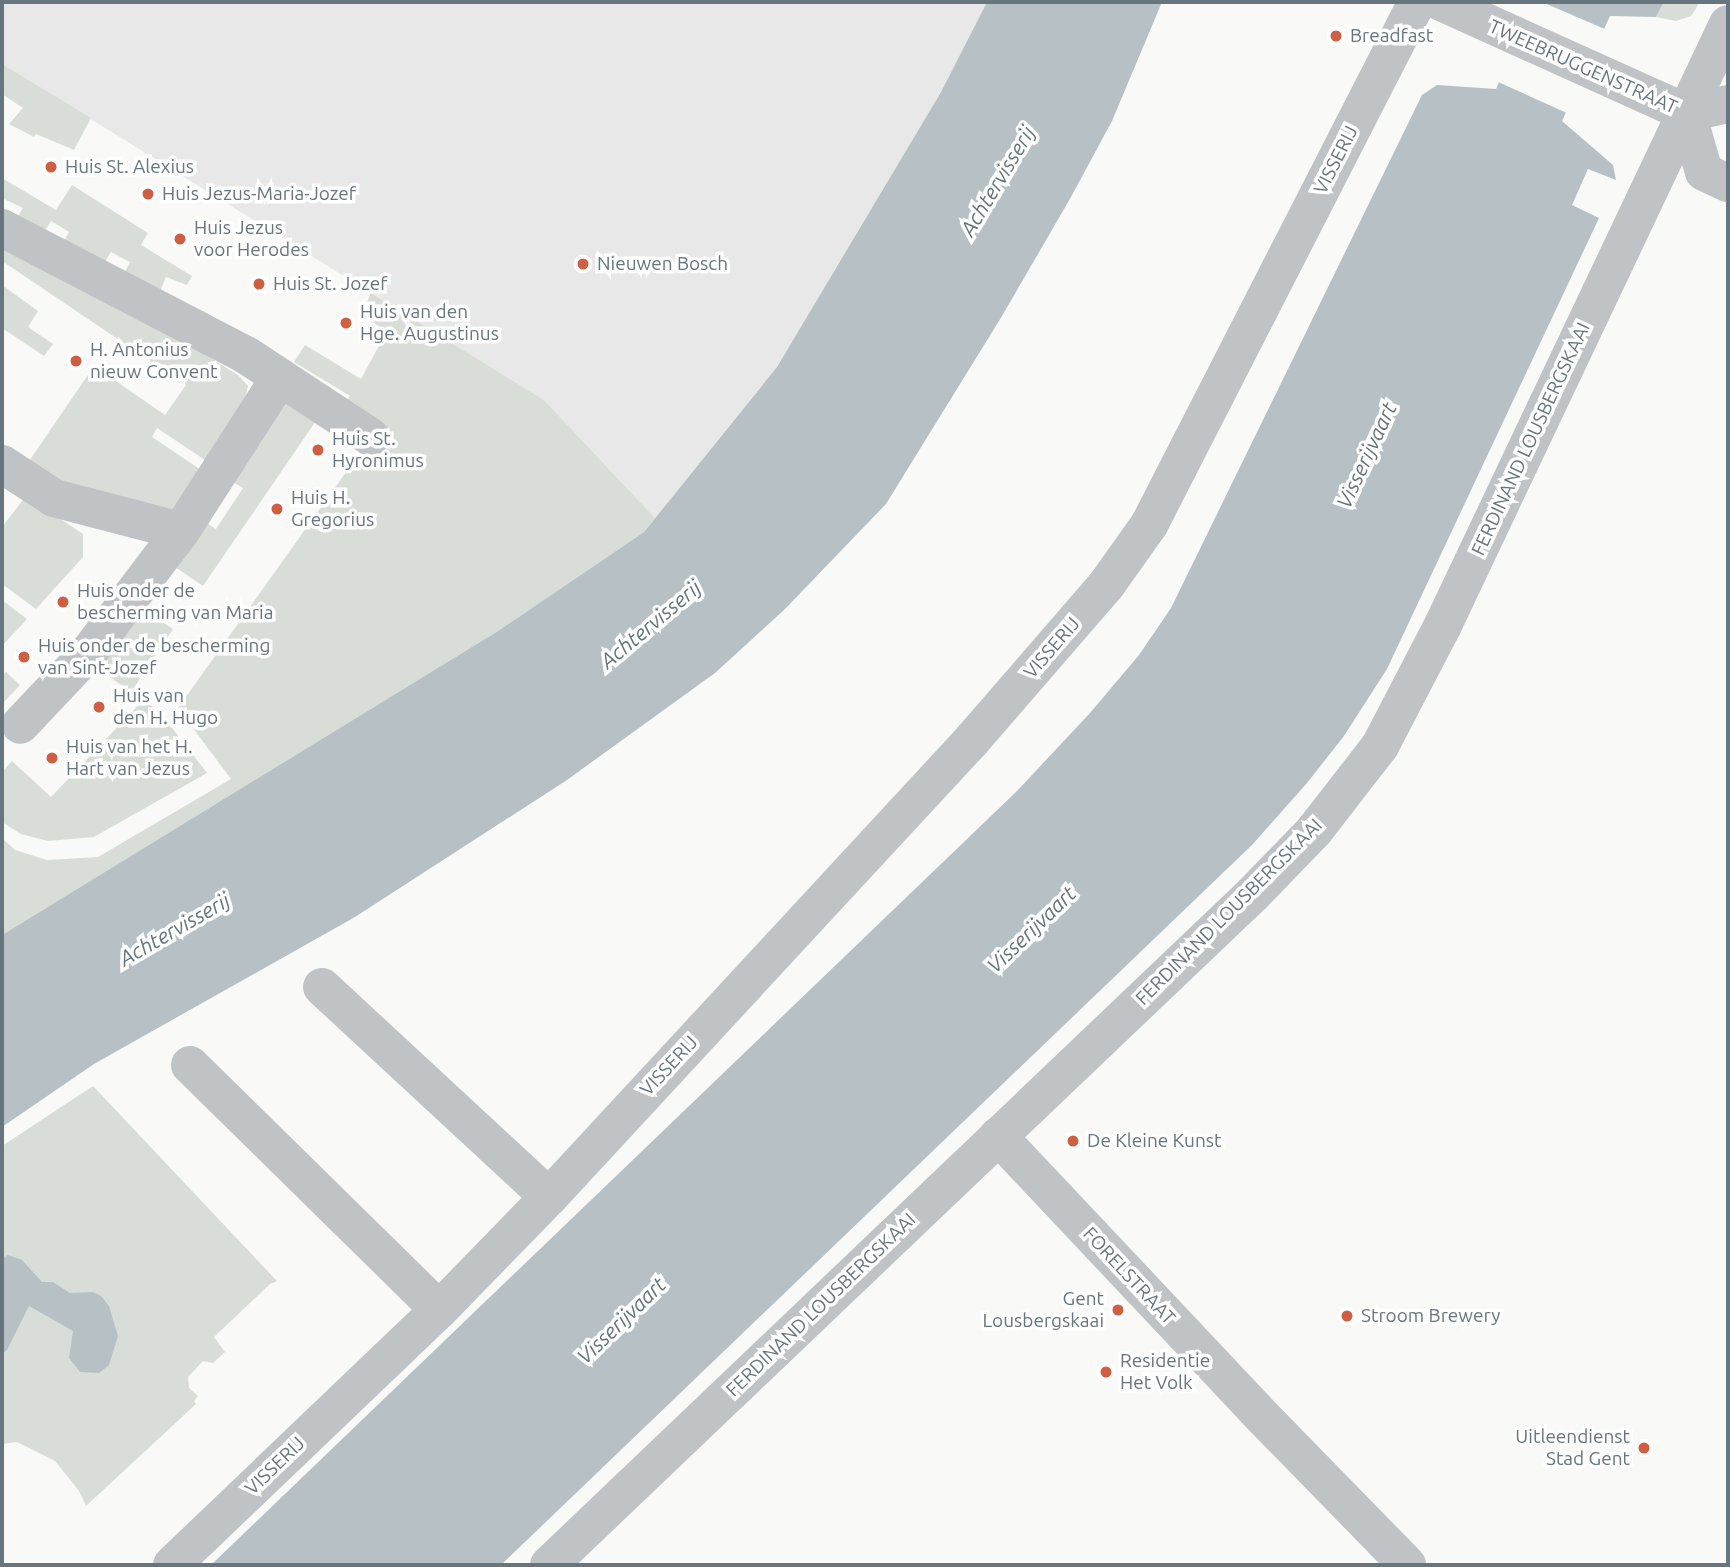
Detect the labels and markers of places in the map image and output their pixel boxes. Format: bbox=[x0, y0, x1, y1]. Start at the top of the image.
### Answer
place label: Breadfast bbox=[1350, 25, 1433, 47]
marker: Breadfast bbox=[1328, 28, 1344, 44]
place label: Huis St. Alexius bbox=[65, 156, 194, 178]
marker: Huis St. Alexius bbox=[43, 159, 59, 175]
place label: Huis Jezus-Maria-Jozef bbox=[162, 183, 356, 205]
marker: Huis Jezus-Maria-Jozef bbox=[140, 186, 156, 202]
place label: Huis Jezus voor Herodes bbox=[194, 217, 309, 261]
marker: Huis Jezus voor Herodes bbox=[172, 231, 188, 247]
place label: Nieuwen Bosch bbox=[597, 253, 728, 275]
marker: Nieuwen Bosch bbox=[575, 256, 591, 272]
place label: Huis St. Jozef bbox=[273, 273, 388, 295]
marker: Huis St. Jozef bbox=[251, 276, 267, 292]
place label: Huis van den Hge. Augustinus bbox=[360, 301, 499, 345]
marker: Huis van den Hge. Augustinus bbox=[338, 315, 354, 331]
place label: H. Antonius nieuw Convent bbox=[90, 339, 217, 383]
marker: H. Antonius nieuw Convent bbox=[68, 353, 84, 369]
place label: Huis St. Hyronimus bbox=[332, 428, 424, 472]
marker: Huis St. Hyronimus bbox=[310, 442, 326, 458]
place label: Huis H. Gregorius bbox=[291, 487, 374, 531]
marker: Huis H. Gregorius bbox=[269, 501, 285, 517]
place label: Huis onder de bescherming van Maria bbox=[77, 580, 273, 624]
marker: Huis onder de bescherming van Maria bbox=[55, 594, 71, 610]
place label: Huis onder de bescherming van Sint-Jozef bbox=[38, 635, 270, 679]
marker: Huis onder de bescherming van Sint-Jozef bbox=[16, 649, 32, 665]
place label: Huis van den H. Hugo bbox=[113, 685, 218, 729]
marker: Huis van den H. Hugo bbox=[91, 699, 107, 715]
place label: Huis van het H. Hart van Jezus bbox=[66, 736, 193, 780]
marker: Huis van het H. Hart van Jezus bbox=[44, 750, 60, 766]
place label: De Kleine Kunst bbox=[1087, 1130, 1222, 1152]
marker: De Kleine Kunst bbox=[1065, 1133, 1081, 1149]
place label: Gent Lousbergskaai bbox=[982, 1288, 1104, 1332]
marker: Gent Lousbergskaai bbox=[1110, 1302, 1126, 1318]
place label: Stroom Brewery bbox=[1361, 1305, 1500, 1327]
marker: Stroom Brewery bbox=[1339, 1308, 1355, 1324]
place label: Residentie Het Volk bbox=[1120, 1350, 1210, 1394]
marker: Residentie Het Volk bbox=[1098, 1364, 1114, 1380]
place label: Uitleendienst Stad Gent bbox=[1515, 1426, 1630, 1470]
marker: Uitleendienst Stad Gent bbox=[1636, 1440, 1652, 1456]

